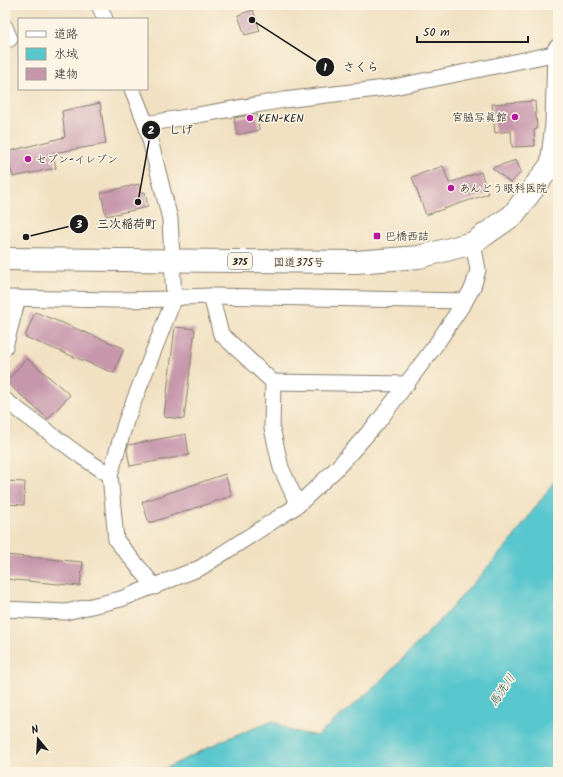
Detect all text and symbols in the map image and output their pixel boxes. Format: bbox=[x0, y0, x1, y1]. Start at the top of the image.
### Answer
legend bbox=[18, 18, 148, 90]
scale bar bbox=[417, 18, 528, 44]
text: 50 m bbox=[423, 23, 450, 42]
text: 道路 bbox=[54, 25, 78, 44]
text: 水域 bbox=[54, 45, 78, 64]
callout: さくら bbox=[315, 55, 387, 79]
text: 1 bbox=[323, 58, 327, 77]
text: さくら bbox=[343, 58, 379, 77]
text: 建物 bbox=[54, 65, 78, 84]
place label: 宮脇写眞館 bbox=[452, 109, 507, 127]
place label: KEN-KEN bbox=[258, 110, 304, 128]
marker: 宮脇写眞館 bbox=[510, 112, 520, 122]
marker: KEN-KEN bbox=[245, 113, 255, 123]
callout: しげ bbox=[141, 118, 201, 142]
text: 2 bbox=[148, 121, 155, 140]
text: しげ bbox=[169, 121, 193, 140]
place label: セブン-イレブン bbox=[36, 151, 118, 169]
marker: セブン-イレブン bbox=[23, 154, 33, 164]
place label: あんどう眼科医院 bbox=[459, 180, 547, 198]
marker: あんどう眼科医院 bbox=[446, 183, 456, 193]
callout: 三次稲荷町 bbox=[69, 212, 165, 236]
text: 3 bbox=[75, 215, 83, 234]
text: 三次稲荷町 bbox=[97, 215, 157, 234]
place label: 巴橋西詰 bbox=[385, 228, 429, 246]
marker: 巴橋西詰 bbox=[372, 231, 382, 241]
road number: 375 bbox=[228, 253, 252, 269]
street label: 国道375号 bbox=[274, 254, 324, 272]
water label: 馬洗川 bbox=[484, 670, 520, 711]
north arrow bbox=[18, 719, 58, 759]
text: N bbox=[29, 721, 41, 740]

